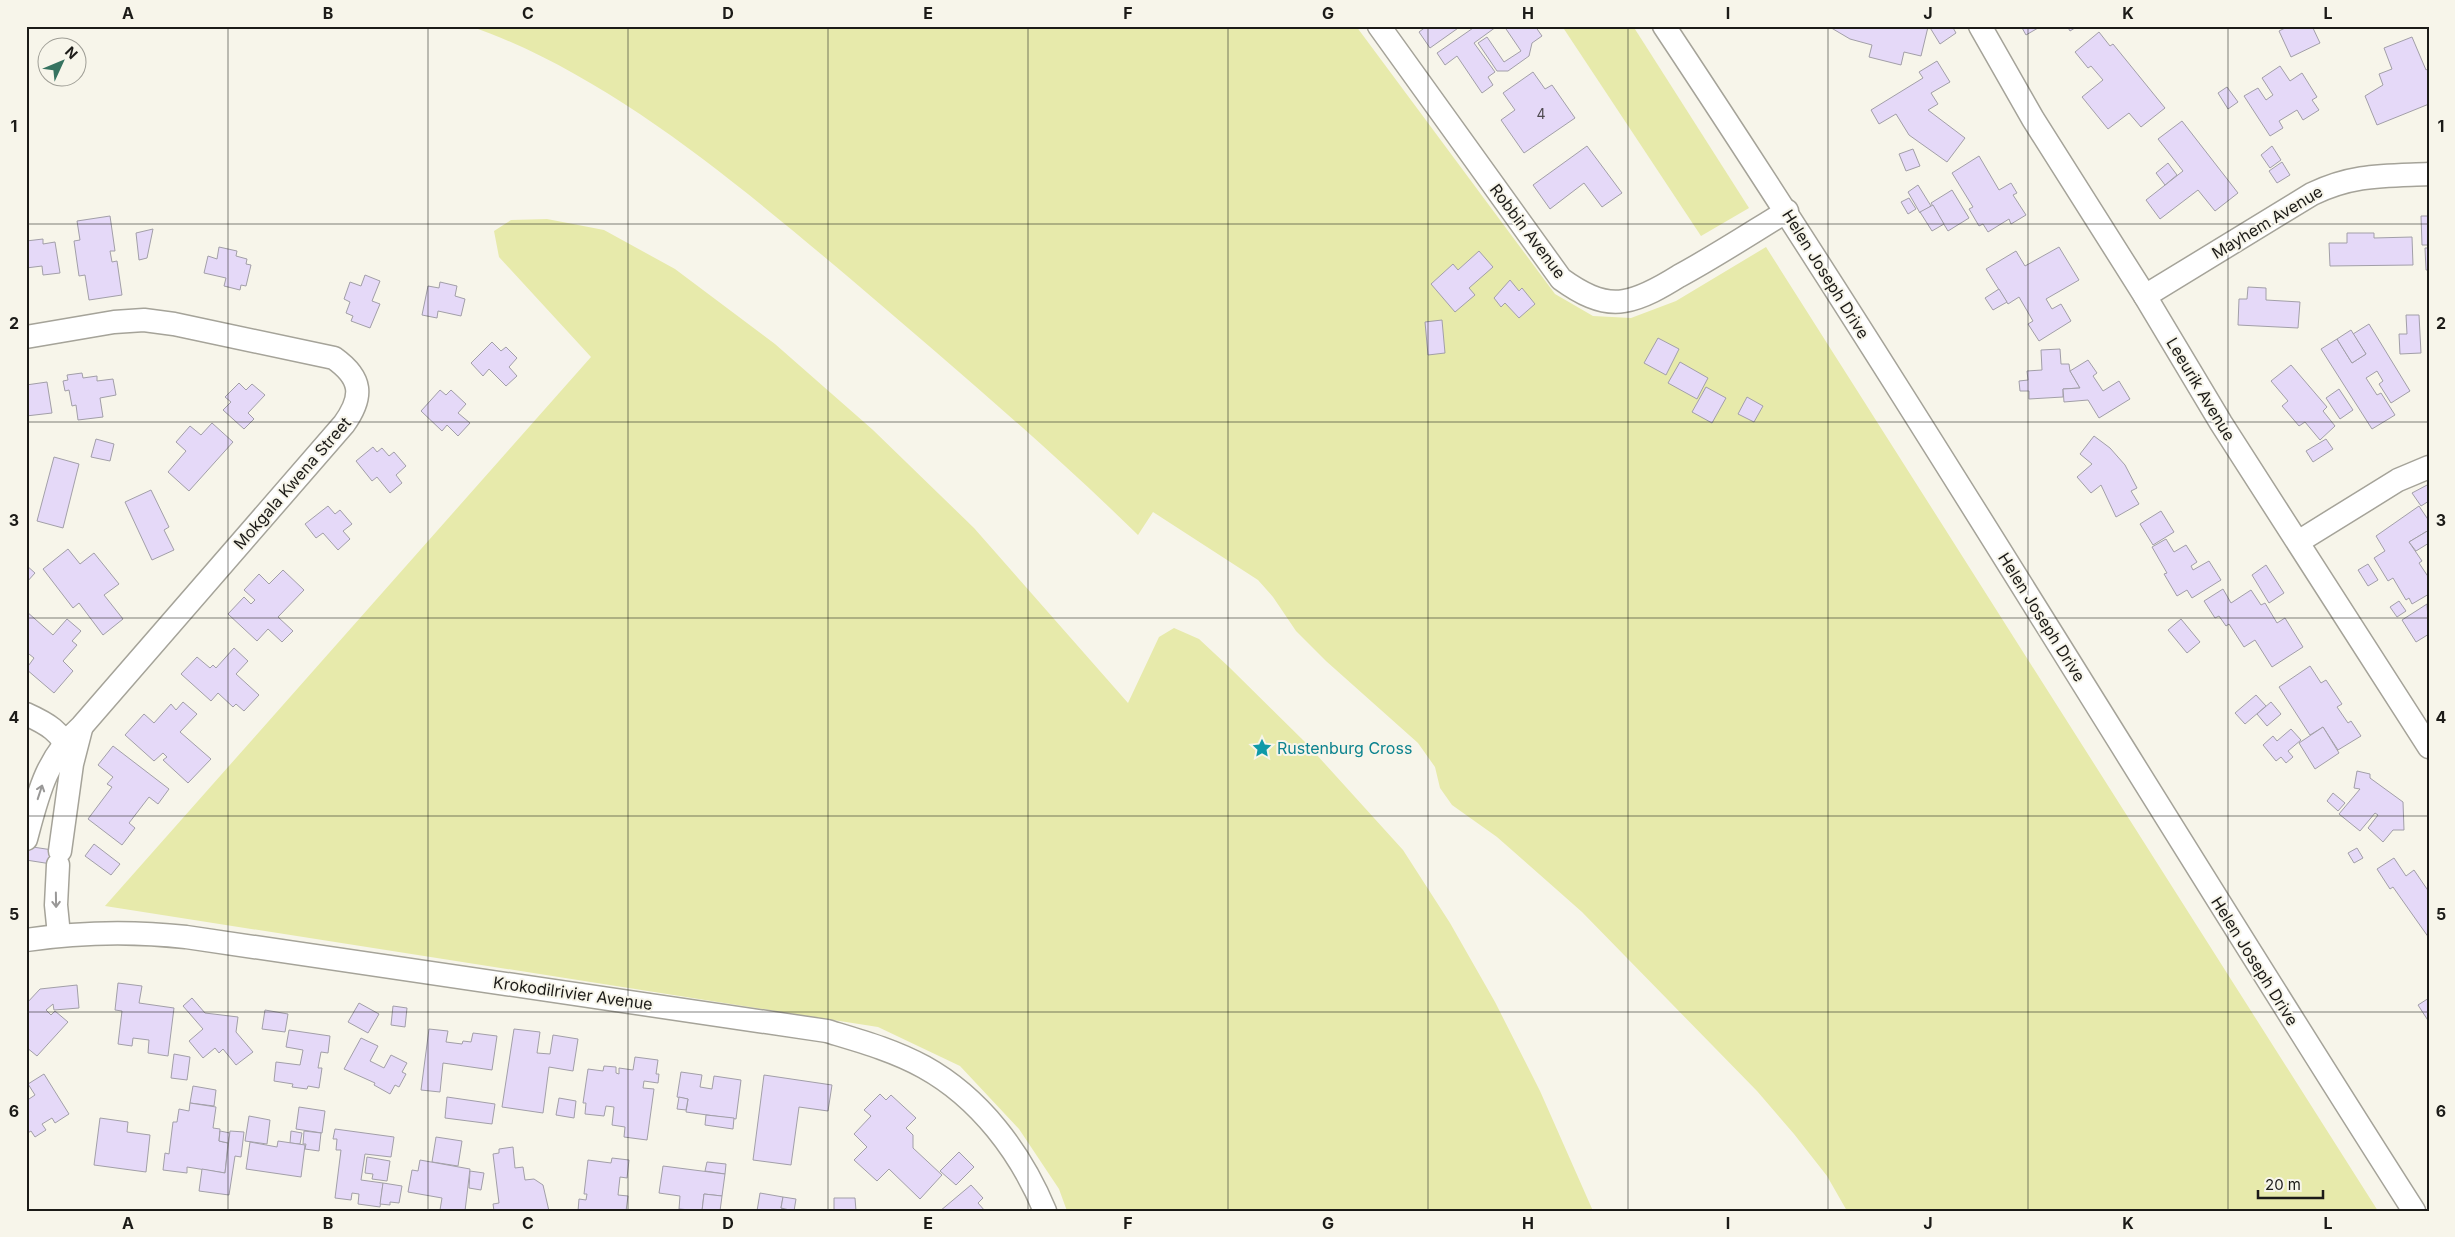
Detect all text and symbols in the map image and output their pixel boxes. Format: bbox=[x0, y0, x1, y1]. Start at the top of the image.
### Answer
text: A bbox=[122, 3, 134, 23]
text: B bbox=[323, 3, 333, 23]
text: C bbox=[522, 3, 534, 23]
text: D bbox=[722, 3, 734, 23]
text: E bbox=[923, 3, 933, 23]
text: F bbox=[1123, 3, 1133, 23]
text: G bbox=[1322, 3, 1334, 23]
text: H bbox=[1522, 3, 1534, 23]
text: I bbox=[1726, 3, 1730, 23]
text: J bbox=[1923, 3, 1933, 23]
text: K bbox=[2122, 3, 2134, 23]
text: L bbox=[2323, 3, 2333, 23]
north arrow bbox=[38, 38, 88, 88]
text: N bbox=[62, 43, 82, 62]
house number: 4 bbox=[1536, 105, 1546, 122]
text: 1 bbox=[11, 116, 17, 136]
text: 1 bbox=[2438, 116, 2444, 136]
street label: Robbin Avenue bbox=[1486, 180, 1570, 282]
street label: Mayhem Avenue bbox=[2208, 181, 2326, 263]
street label: Helen Joseph Drive bbox=[1778, 206, 1874, 342]
text: 2 bbox=[9, 313, 19, 333]
text: 2 bbox=[2436, 313, 2446, 333]
street label: Leeurik Avenue bbox=[2162, 334, 2240, 444]
street label: Mokgala Kwena Street bbox=[229, 413, 355, 553]
text: 3 bbox=[9, 510, 19, 530]
text: 3 bbox=[2436, 510, 2446, 530]
street label: Helen Joseph Drive bbox=[1994, 549, 2090, 685]
text: 4 bbox=[9, 707, 20, 727]
text: 4 bbox=[2436, 707, 2447, 727]
place icon: Rustenburg Cross bbox=[1251, 737, 1273, 759]
place label: Rustenburg Cross bbox=[1277, 738, 1412, 758]
one-way arrow bbox=[35, 784, 45, 800]
one-way arrow bbox=[51, 892, 61, 908]
street label: Helen Joseph Drive bbox=[2207, 893, 2303, 1029]
text: 5 bbox=[9, 904, 19, 924]
text: 5 bbox=[2436, 904, 2446, 924]
street label: Krokodilrivier Avenue bbox=[492, 972, 654, 1014]
text: 6 bbox=[9, 1101, 19, 1121]
text: 6 bbox=[2436, 1101, 2446, 1121]
scale bar bbox=[2258, 1167, 2322, 1199]
text: 20 m bbox=[2265, 1175, 2301, 1194]
text: A bbox=[122, 1213, 134, 1233]
text: B bbox=[323, 1213, 333, 1233]
text: C bbox=[522, 1213, 534, 1233]
text: D bbox=[722, 1213, 734, 1233]
text: E bbox=[923, 1213, 933, 1233]
text: F bbox=[1123, 1213, 1133, 1233]
text: G bbox=[1322, 1213, 1334, 1233]
text: H bbox=[1522, 1213, 1534, 1233]
text: I bbox=[1726, 1213, 1730, 1233]
text: J bbox=[1923, 1213, 1933, 1233]
text: K bbox=[2122, 1213, 2134, 1233]
text: L bbox=[2323, 1213, 2333, 1233]

